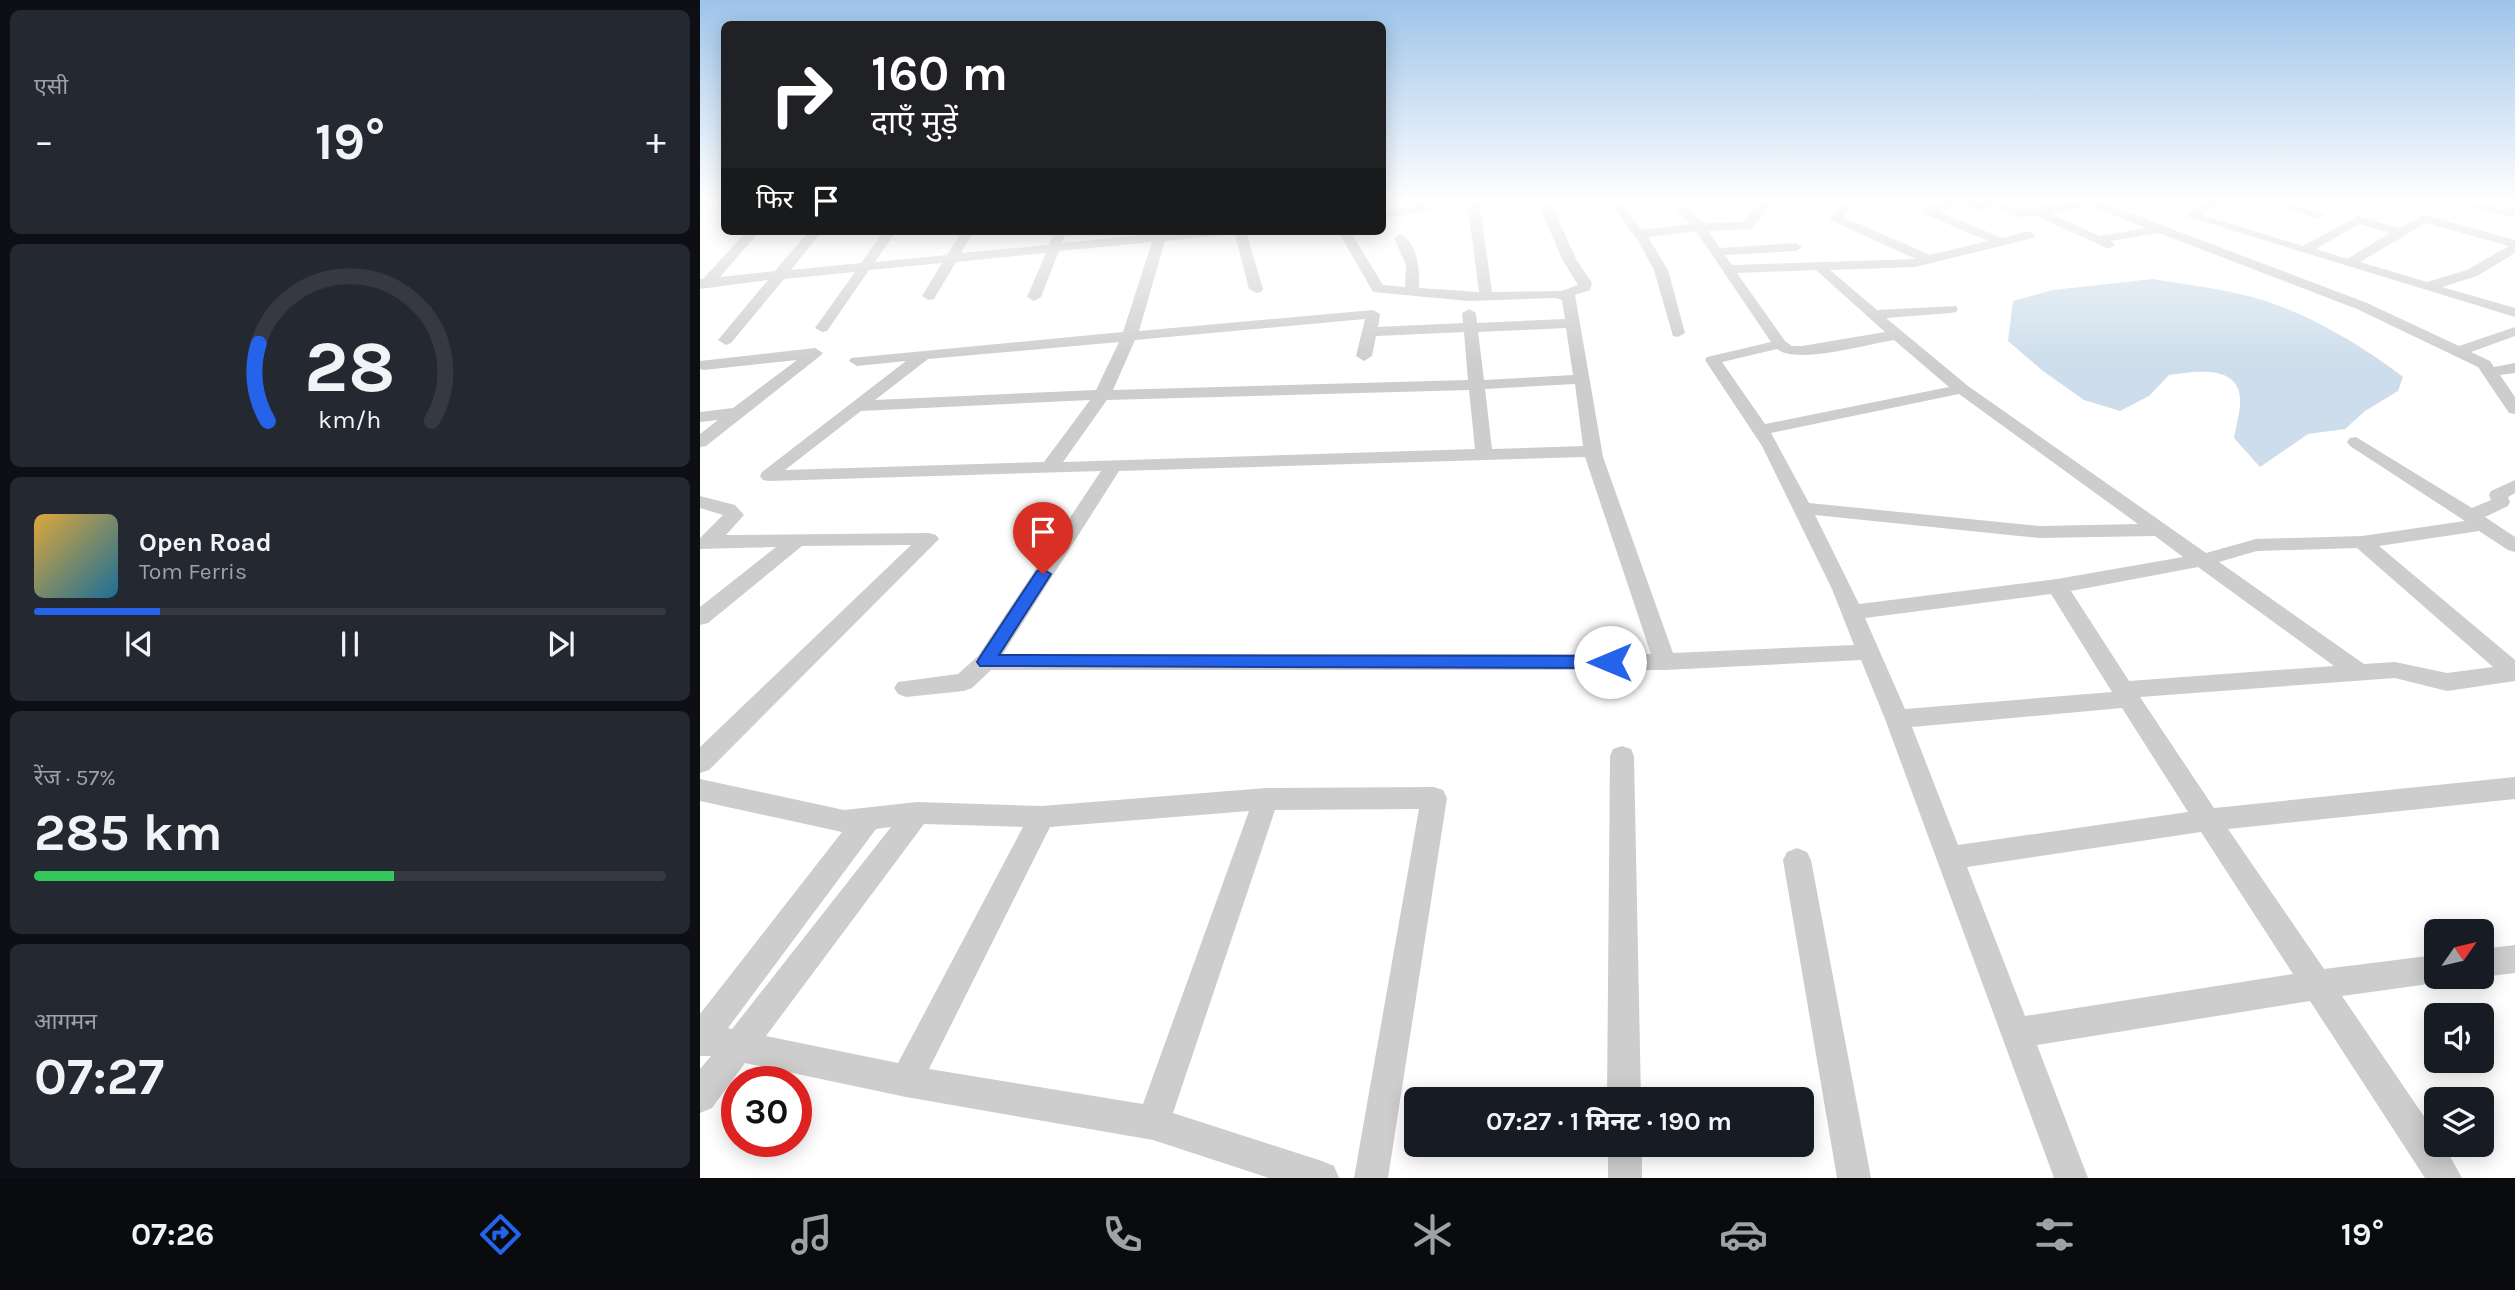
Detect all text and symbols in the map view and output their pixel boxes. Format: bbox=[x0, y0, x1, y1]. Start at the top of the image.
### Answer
text: 160 m bbox=[871, 45, 1008, 102]
icon: right bbox=[756, 49, 847, 140]
text: एसी bbox=[34, 73, 68, 100]
text: दाएँ मुड़ें bbox=[871, 104, 958, 141]
text: 19° bbox=[315, 111, 385, 172]
text: − bbox=[34, 119, 54, 164]
text: + bbox=[646, 119, 666, 164]
icon: arrive bbox=[807, 182, 845, 220]
text: फिर bbox=[756, 184, 793, 215]
text: 28 bbox=[304, 325, 396, 410]
text: km/h bbox=[318, 405, 382, 434]
pin bbox=[1013, 502, 1073, 574]
icon: arrive bbox=[1024, 513, 1062, 551]
text: Open Road bbox=[139, 527, 272, 558]
text: Tom Ferris bbox=[139, 558, 247, 585]
icon: previous bbox=[120, 625, 158, 663]
icon: pause bbox=[331, 625, 369, 663]
icon: next bbox=[542, 625, 580, 663]
position arrow bbox=[1573, 625, 1647, 699]
text: रेंज · 57% bbox=[34, 764, 116, 791]
text: 285 km bbox=[34, 802, 223, 863]
north arrow bbox=[2424, 919, 2494, 989]
map controls bbox=[2424, 919, 2494, 1157]
button: sound bbox=[2424, 1003, 2494, 1073]
text: आगमन bbox=[34, 1008, 97, 1035]
text: 07:27 bbox=[34, 1046, 164, 1107]
speed limit sign: 30 bbox=[721, 1066, 812, 1157]
button: layers bbox=[2424, 1087, 2494, 1157]
text: 07:27 · 1 मिनट · 190 m bbox=[1486, 1106, 1732, 1137]
icon: directions bbox=[476, 1210, 525, 1259]
icon: music bbox=[787, 1210, 836, 1259]
icon: phone bbox=[1098, 1210, 1147, 1259]
icon: climate bbox=[1408, 1210, 1457, 1259]
icon: car bbox=[1719, 1210, 1768, 1259]
icon: filters bbox=[2030, 1210, 2079, 1259]
text: 07:26 bbox=[131, 1216, 214, 1253]
text: 19° bbox=[2341, 1216, 2384, 1253]

